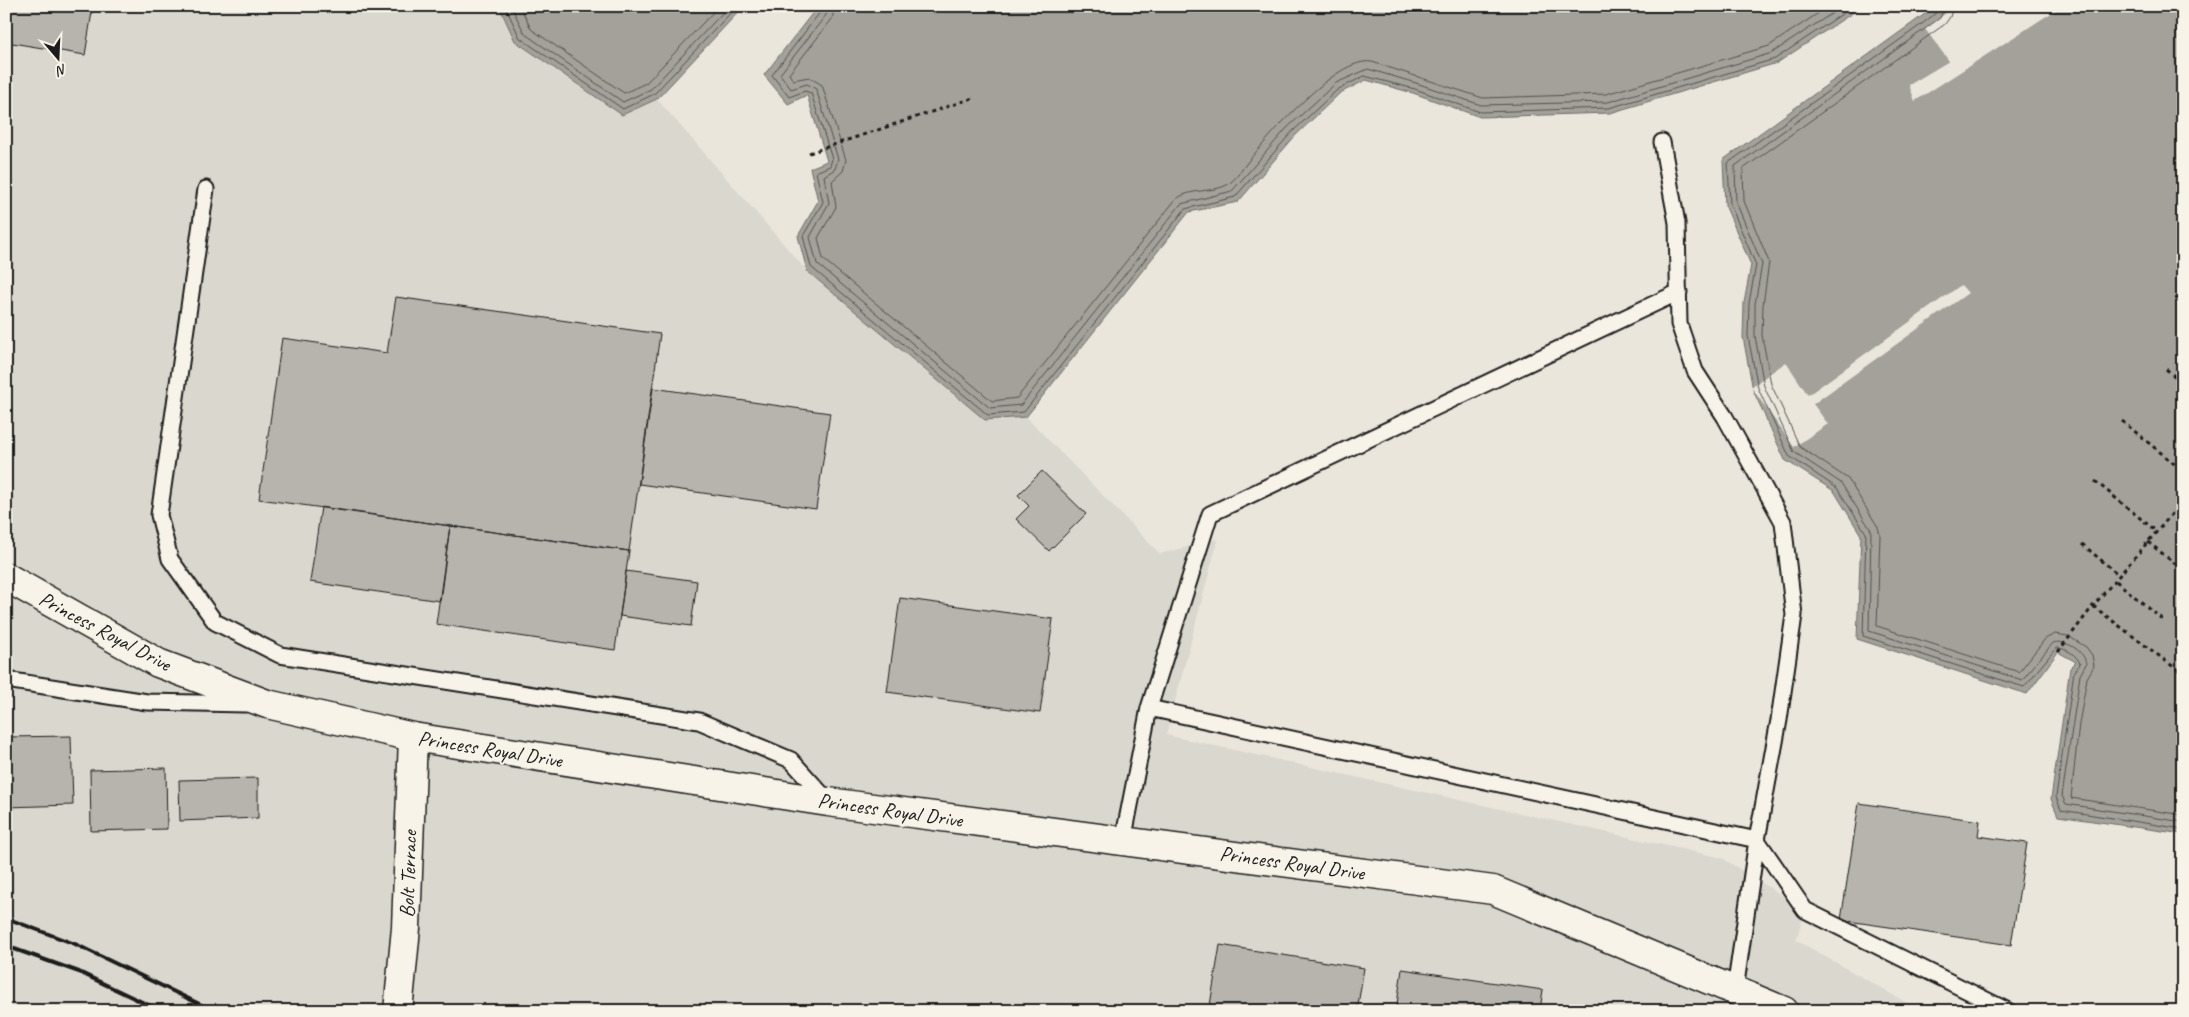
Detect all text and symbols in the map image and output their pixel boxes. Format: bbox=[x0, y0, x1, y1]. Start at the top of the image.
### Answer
north arrow bbox=[32, 32, 82, 82]
text: N bbox=[53, 60, 69, 80]
street label: Princess Royal Drive bbox=[35, 585, 176, 677]
street label: Princess Royal Drive bbox=[416, 725, 565, 773]
street label: Princess Royal Drive bbox=[816, 787, 965, 833]
street label: Bolt Terrace bbox=[393, 828, 423, 918]
street label: Princess Royal Drive bbox=[1218, 840, 1367, 886]

